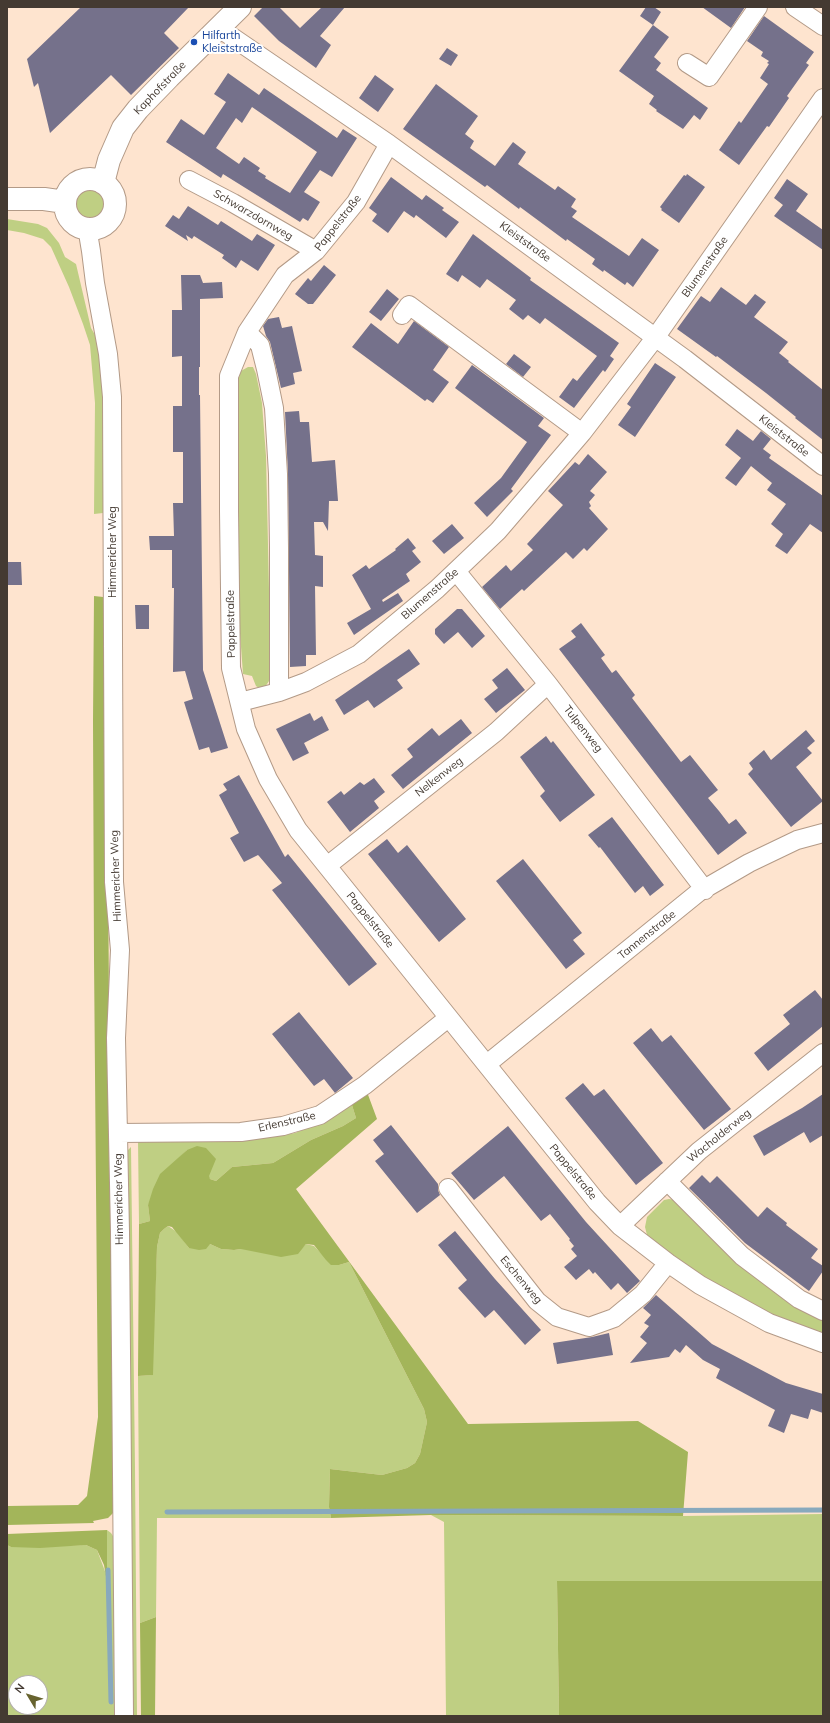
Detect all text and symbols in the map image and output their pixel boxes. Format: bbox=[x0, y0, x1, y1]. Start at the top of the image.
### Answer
place label: Hilfarth Kleiststraße bbox=[202, 29, 262, 55]
marker: Hilfarth Kleiststraße bbox=[189, 37, 199, 47]
street label: Kaphofstraße bbox=[131, 59, 189, 117]
street label: Schwarzdornweg bbox=[211, 187, 295, 243]
street label: Pappelstraße bbox=[312, 192, 364, 254]
street label: Kleiststraße bbox=[497, 219, 553, 265]
street label: Blumenstraße bbox=[679, 234, 731, 300]
street label: Kleiststraße bbox=[756, 412, 812, 460]
street label: Himmericher Weg bbox=[106, 506, 120, 598]
street label: Blumenstraße bbox=[399, 566, 461, 622]
street label: Pappelstraße bbox=[224, 590, 238, 658]
street label: Tulpenweg bbox=[561, 703, 605, 755]
street label: Nelkenweg bbox=[413, 754, 465, 800]
street label: Himmericher Weg bbox=[108, 830, 124, 922]
street label: Pappelstraße bbox=[343, 889, 397, 951]
street label: Tannenstraße bbox=[615, 908, 679, 962]
street label: Wacholderweg bbox=[685, 1106, 753, 1166]
street label: Erlenstraße bbox=[257, 1109, 317, 1135]
street label: Pappelstraße bbox=[546, 1141, 600, 1203]
street label: Himmericher Weg bbox=[112, 1153, 126, 1245]
street label: Eschenweg bbox=[497, 1253, 545, 1307]
north arrow bbox=[8, 1675, 48, 1715]
text: N bbox=[11, 1681, 27, 1696]

